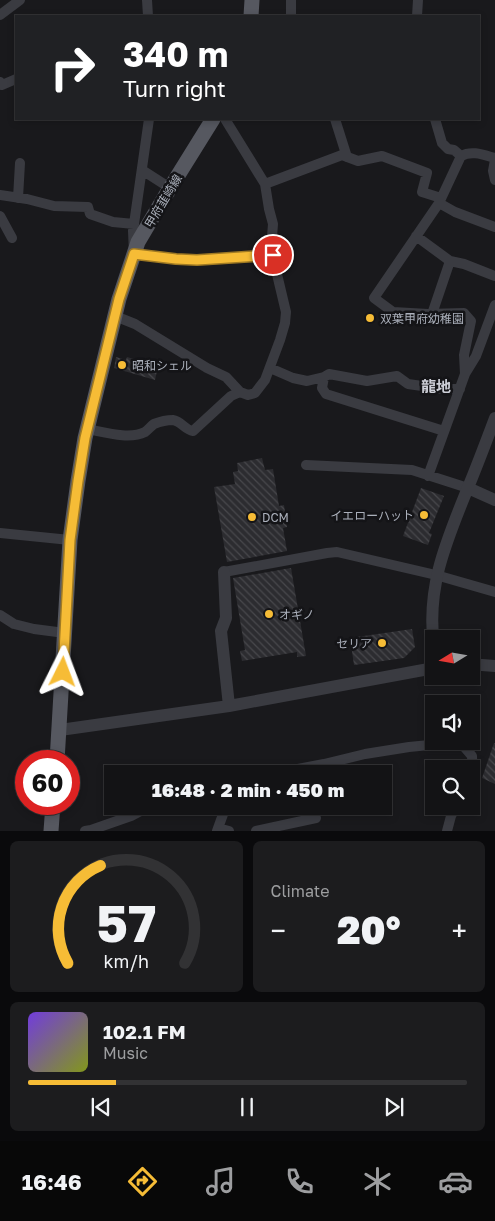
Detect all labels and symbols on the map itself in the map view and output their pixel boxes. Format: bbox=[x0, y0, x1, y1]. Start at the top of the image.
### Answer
street label: 甲府韮崎線 bbox=[141, 171, 185, 231]
pin bbox=[252, 234, 294, 276]
place label: 双葉甲府幼稚園 bbox=[380, 311, 464, 326]
marker: 双葉甲府幼稚園 bbox=[364, 312, 376, 324]
place label: 昭和シェル bbox=[132, 358, 192, 373]
marker: 昭和シェル bbox=[116, 359, 128, 371]
district label: 龍地 bbox=[421, 377, 451, 395]
place label: イエローハット bbox=[330, 508, 414, 523]
marker: イエローハット bbox=[418, 509, 430, 521]
place label: DCM bbox=[262, 510, 289, 525]
marker: DCM bbox=[246, 511, 258, 523]
place label: オギノ bbox=[279, 607, 315, 622]
marker: オギノ bbox=[263, 608, 275, 620]
north arrow bbox=[425, 630, 480, 685]
place label: セリア bbox=[336, 636, 372, 651]
marker: セリア bbox=[376, 637, 388, 649]
position arrow bbox=[36, 645, 88, 697]
speed limit sign: 60 bbox=[15, 750, 80, 815]

